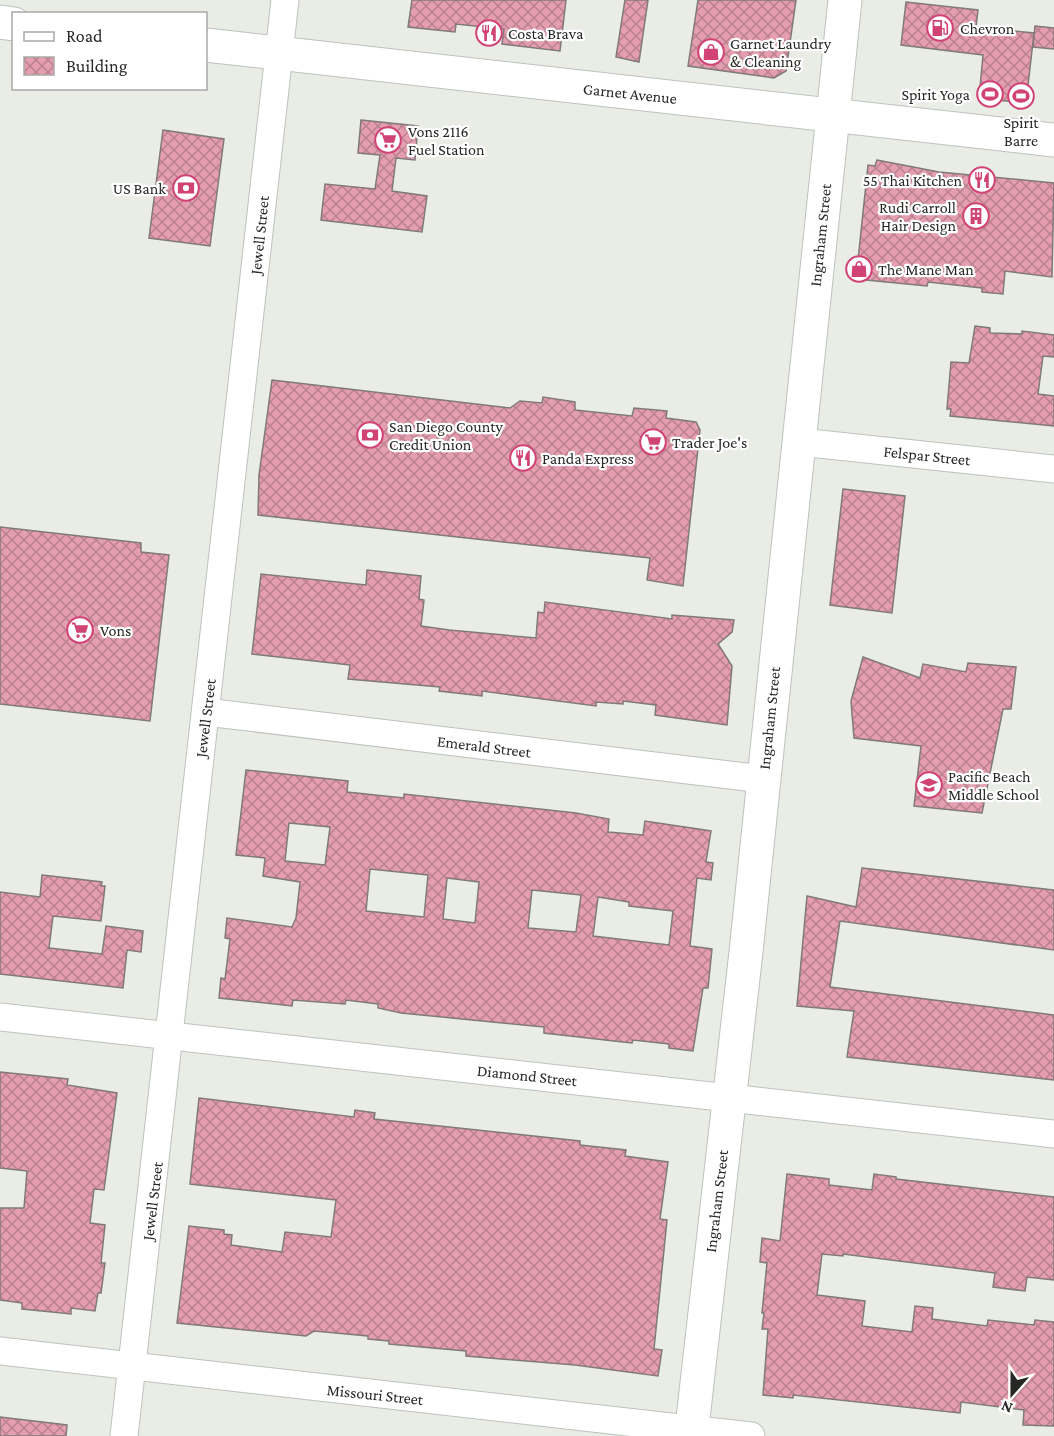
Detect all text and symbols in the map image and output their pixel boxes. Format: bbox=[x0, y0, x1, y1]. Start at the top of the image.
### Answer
legend bbox=[12, 12, 207, 90]
fuel station icon: Chevron bbox=[925, 13, 955, 43]
restaurant icon: Costa Brava bbox=[474, 18, 504, 48]
place label: Chevron bbox=[960, 20, 1015, 37]
place label: Costa Brava bbox=[508, 25, 584, 42]
text: Road bbox=[66, 26, 103, 46]
place label: Garnet Laundry & Cleaning bbox=[730, 35, 832, 71]
shop icon: Garnet Laundry & Cleaning bbox=[696, 37, 726, 67]
text: Building bbox=[66, 56, 128, 76]
sports icon: Spirit Yoga bbox=[975, 79, 1005, 109]
street label: Garnet Avenue bbox=[582, 80, 678, 107]
sports icon: Spirit Barre bbox=[1006, 81, 1036, 111]
place label: Spirit Yoga bbox=[901, 86, 971, 104]
place label: Spirit Barre bbox=[1003, 114, 1039, 149]
place label: Vons 2116 Fuel Station bbox=[408, 123, 485, 158]
supermarket icon: Vons 2116 Fuel Station bbox=[373, 125, 403, 155]
restaurant icon: 55 Thai Kitchen bbox=[967, 165, 997, 195]
place label: 55 Thai Kitchen bbox=[863, 172, 962, 189]
bank icon: US Bank bbox=[171, 173, 201, 203]
place label: US Bank bbox=[113, 180, 166, 197]
street label: Ingraham Street bbox=[807, 182, 835, 287]
street label: Jewell Street bbox=[247, 194, 273, 277]
place label: Rudi Carroll Hair Design bbox=[879, 199, 956, 235]
building icon: Rudi Carroll Hair Design bbox=[961, 201, 991, 231]
shop icon: The Mane Man bbox=[844, 254, 874, 284]
place label: The Mane Man bbox=[878, 261, 974, 278]
place label: San Diego County Credit Union bbox=[389, 418, 504, 453]
bank icon: San Diego County Credit Union bbox=[355, 420, 385, 450]
supermarket icon: Trader Joe's bbox=[638, 427, 668, 457]
place label: Trader Joe's bbox=[672, 434, 747, 452]
street label: Felspar Street bbox=[883, 442, 972, 470]
restaurant icon: Panda Express bbox=[508, 443, 538, 473]
place label: Panda Express bbox=[542, 450, 634, 468]
supermarket icon: Vons bbox=[65, 615, 95, 645]
place label: Vons bbox=[100, 622, 131, 639]
street label: Ingraham Street bbox=[756, 665, 784, 770]
street label: Jewell Street bbox=[192, 677, 220, 761]
street label: Emerald Street bbox=[436, 732, 533, 761]
place label: Pacific Beach Middle School bbox=[948, 768, 1039, 803]
school or university icon: Pacific Beach Middle School bbox=[914, 770, 944, 800]
street label: Diamond Street bbox=[476, 1062, 579, 1089]
street label: Ingraham Street bbox=[702, 1148, 732, 1253]
street label: Jewell Street bbox=[139, 1160, 167, 1244]
north arrow bbox=[982, 1364, 1042, 1424]
street label: Missouri Street bbox=[326, 1381, 425, 1408]
text: N bbox=[999, 1398, 1015, 1417]

